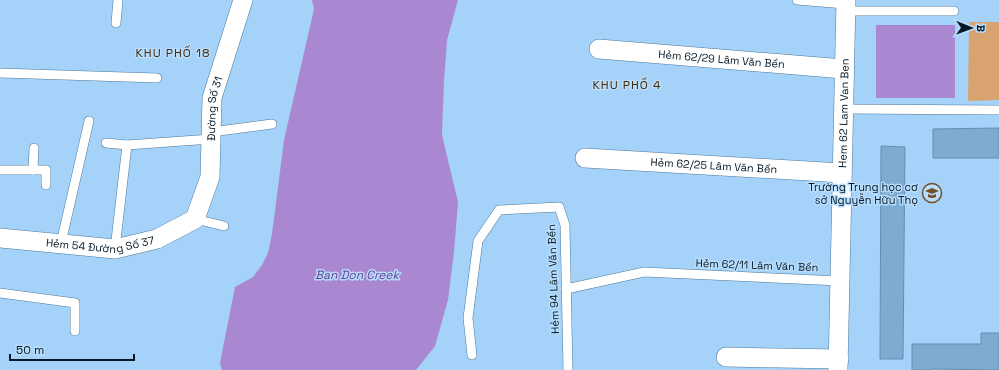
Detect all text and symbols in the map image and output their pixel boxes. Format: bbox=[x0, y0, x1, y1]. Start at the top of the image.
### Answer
north arrow bbox=[951, 8, 991, 48]
text: B bbox=[974, 24, 988, 32]
district label: KHU PHỐ 18 bbox=[136, 45, 210, 61]
street label: Hẻm 62/29 Lâm Văn Bền bbox=[658, 47, 785, 71]
street label: Hem 62 Lam Van Ben bbox=[835, 58, 852, 168]
street label: Đường Số 31 bbox=[204, 75, 225, 141]
district label: KHU PHỐ 4 bbox=[593, 77, 661, 93]
street label: Hẻm 62/25 Lâm Văn Bền bbox=[650, 155, 778, 176]
place label: Trường Trung học cơ sở Nguyễn Hữu Thọ bbox=[808, 180, 918, 207]
school or university icon: Trường Trung học cơ sở Nguyễn Hữu Thọ bbox=[921, 182, 943, 204]
street label: Hẻm 94 Lâm Văn Bền bbox=[544, 224, 562, 334]
street label: Hẻm 54 Đường Số 37 bbox=[45, 233, 156, 256]
street label: Hẻm 62/11 Lâm Văn Bền bbox=[695, 256, 819, 274]
water label: Ban Don Creek bbox=[315, 267, 400, 283]
scale bar bbox=[10, 336, 134, 362]
text: 50 m bbox=[16, 342, 44, 358]

